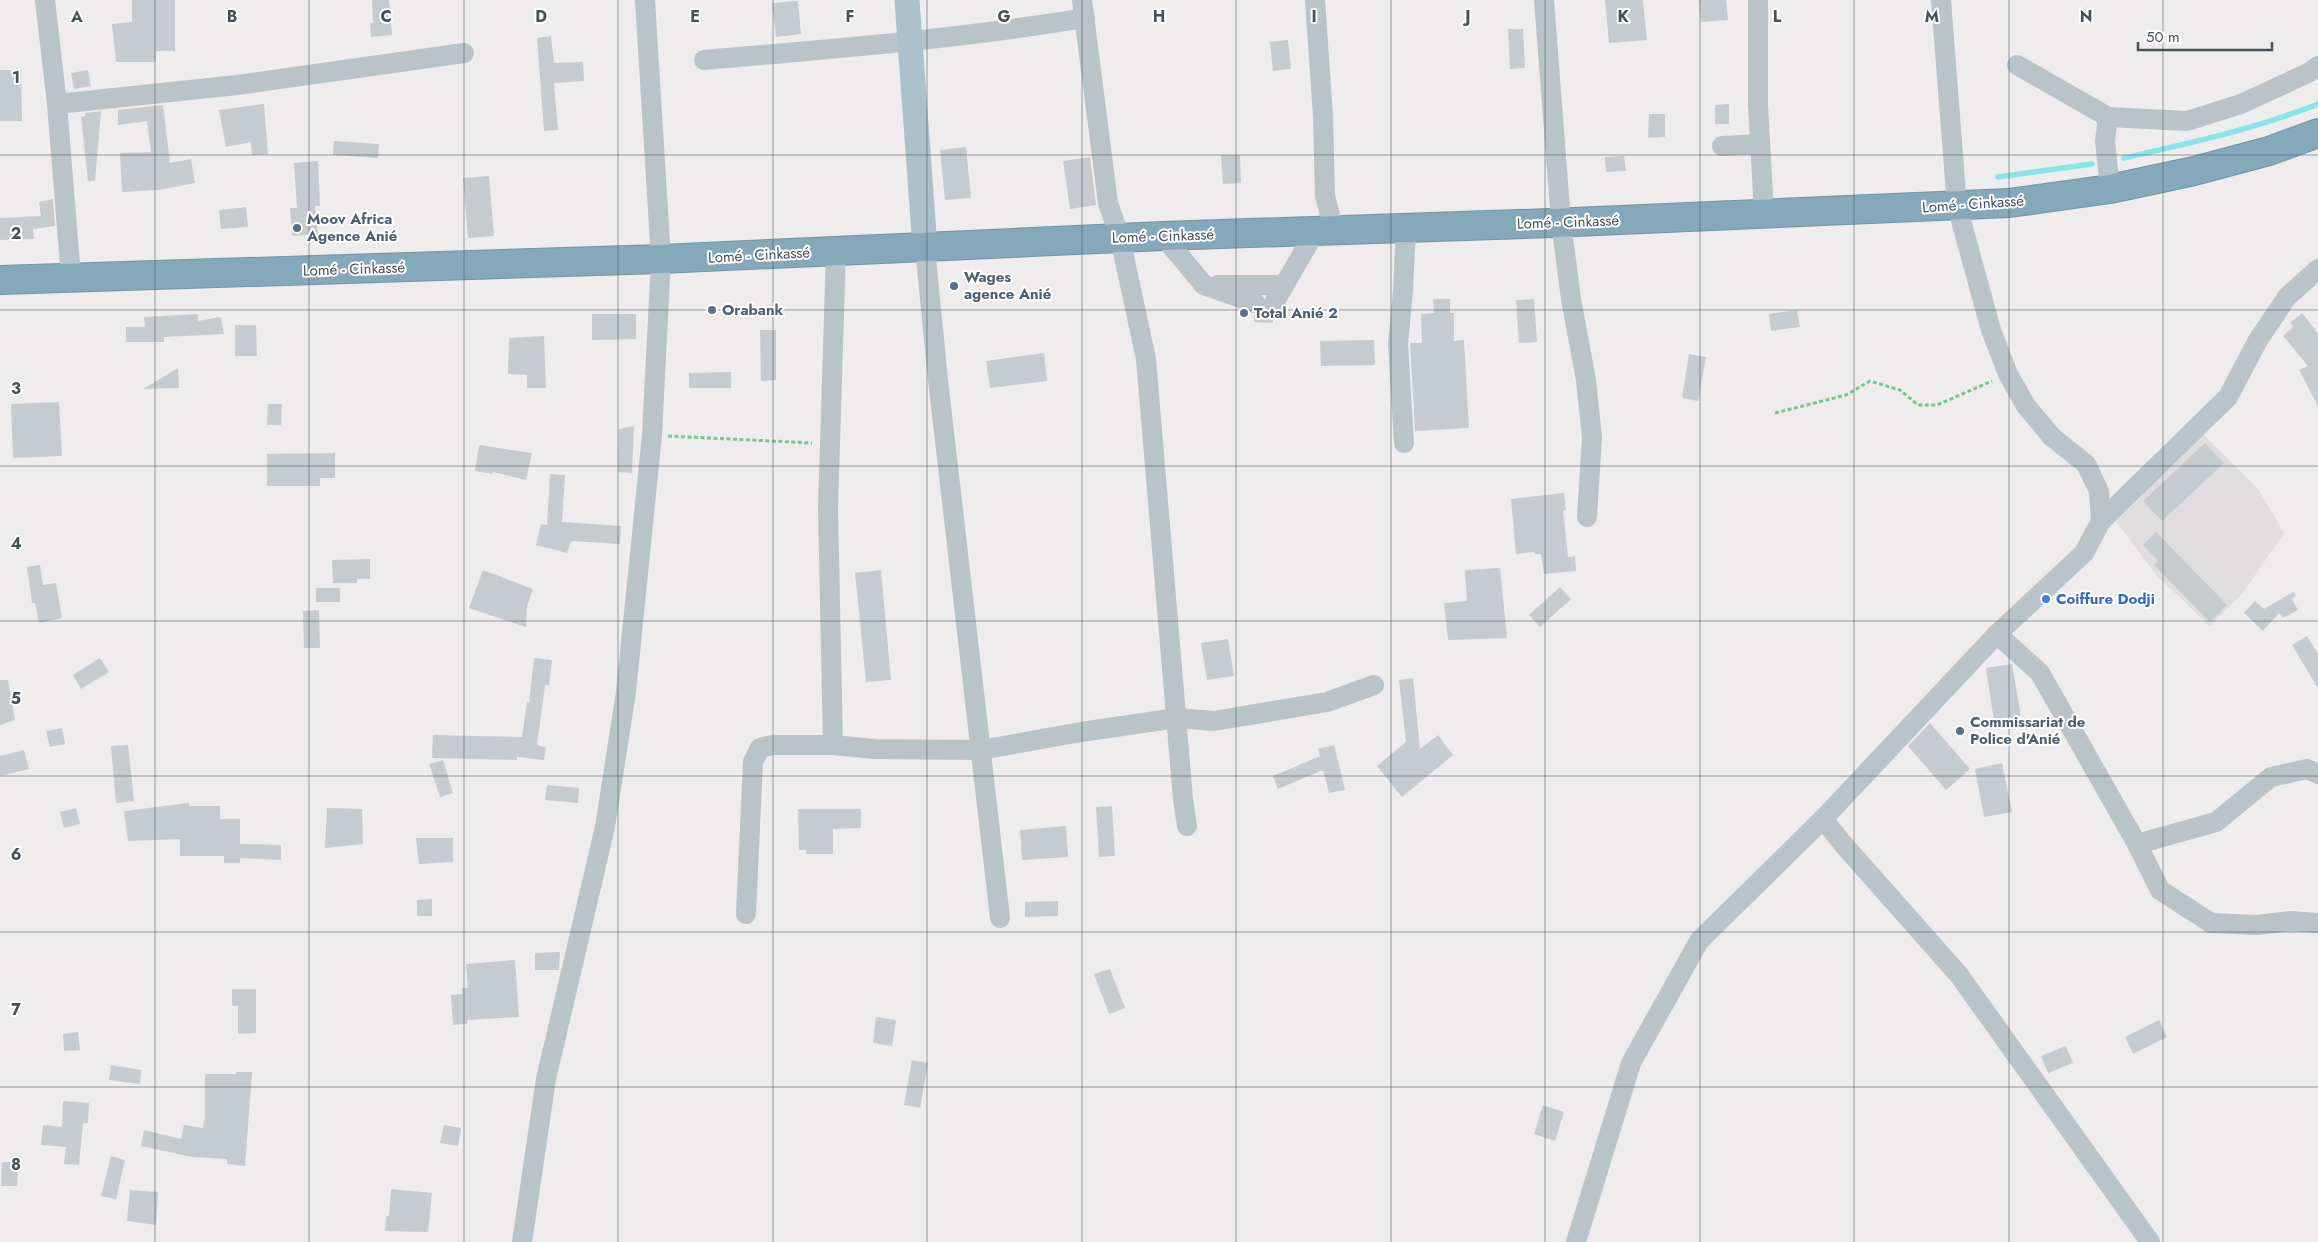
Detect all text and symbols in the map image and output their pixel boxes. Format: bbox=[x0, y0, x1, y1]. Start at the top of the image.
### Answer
text: A bbox=[70, 5, 83, 28]
text: B bbox=[227, 5, 237, 28]
text: C bbox=[380, 5, 392, 28]
text: D bbox=[535, 5, 547, 28]
text: E bbox=[690, 5, 700, 28]
text: F bbox=[846, 5, 854, 28]
text: G bbox=[997, 5, 1011, 28]
text: H bbox=[1153, 5, 1165, 28]
text: I bbox=[1311, 5, 1317, 28]
text: J bbox=[1462, 5, 1471, 28]
text: K bbox=[1617, 5, 1629, 28]
text: L bbox=[1773, 5, 1782, 28]
text: M bbox=[1925, 5, 1939, 28]
text: N bbox=[2080, 5, 2092, 28]
scale bar bbox=[2138, 20, 2272, 52]
text: 50 m bbox=[2146, 26, 2180, 48]
text: 1 bbox=[12, 66, 20, 89]
street label: Lomé - Cinkassé bbox=[1921, 189, 2025, 219]
place label: Moov Africa Agence Anié bbox=[306, 208, 398, 247]
street label: Lomé - Cinkassé bbox=[1517, 209, 1620, 235]
text: 2 bbox=[11, 222, 21, 245]
marker: Moov Africa Agence Anié bbox=[291, 222, 303, 234]
street label: Lomé - Cinkassé bbox=[1112, 223, 1215, 249]
street label: Lomé - Cinkassé bbox=[707, 241, 811, 269]
street label: Lomé - Cinkassé bbox=[303, 256, 406, 282]
place label: Wages agence Anié bbox=[964, 266, 1052, 305]
marker: Wages agence Anié bbox=[948, 280, 960, 292]
place label: Orabank bbox=[722, 299, 784, 321]
place label: Total Anié 2 bbox=[1254, 302, 1338, 324]
marker: Orabank bbox=[706, 304, 718, 316]
marker: Total Anié 2 bbox=[1238, 307, 1250, 319]
text: 3 bbox=[11, 377, 21, 400]
text: 4 bbox=[10, 532, 22, 555]
place label: Coiffure Dodji bbox=[2056, 588, 2155, 610]
marker: Coiffure Dodji bbox=[2040, 593, 2052, 605]
text: 5 bbox=[11, 687, 21, 710]
place label: Commissariat de Police d'Anié bbox=[1970, 711, 2086, 750]
marker: Commissariat de Police d'Anié bbox=[1954, 725, 1966, 737]
text: 6 bbox=[11, 843, 21, 866]
text: 7 bbox=[11, 998, 21, 1021]
text: 8 bbox=[11, 1153, 21, 1176]

